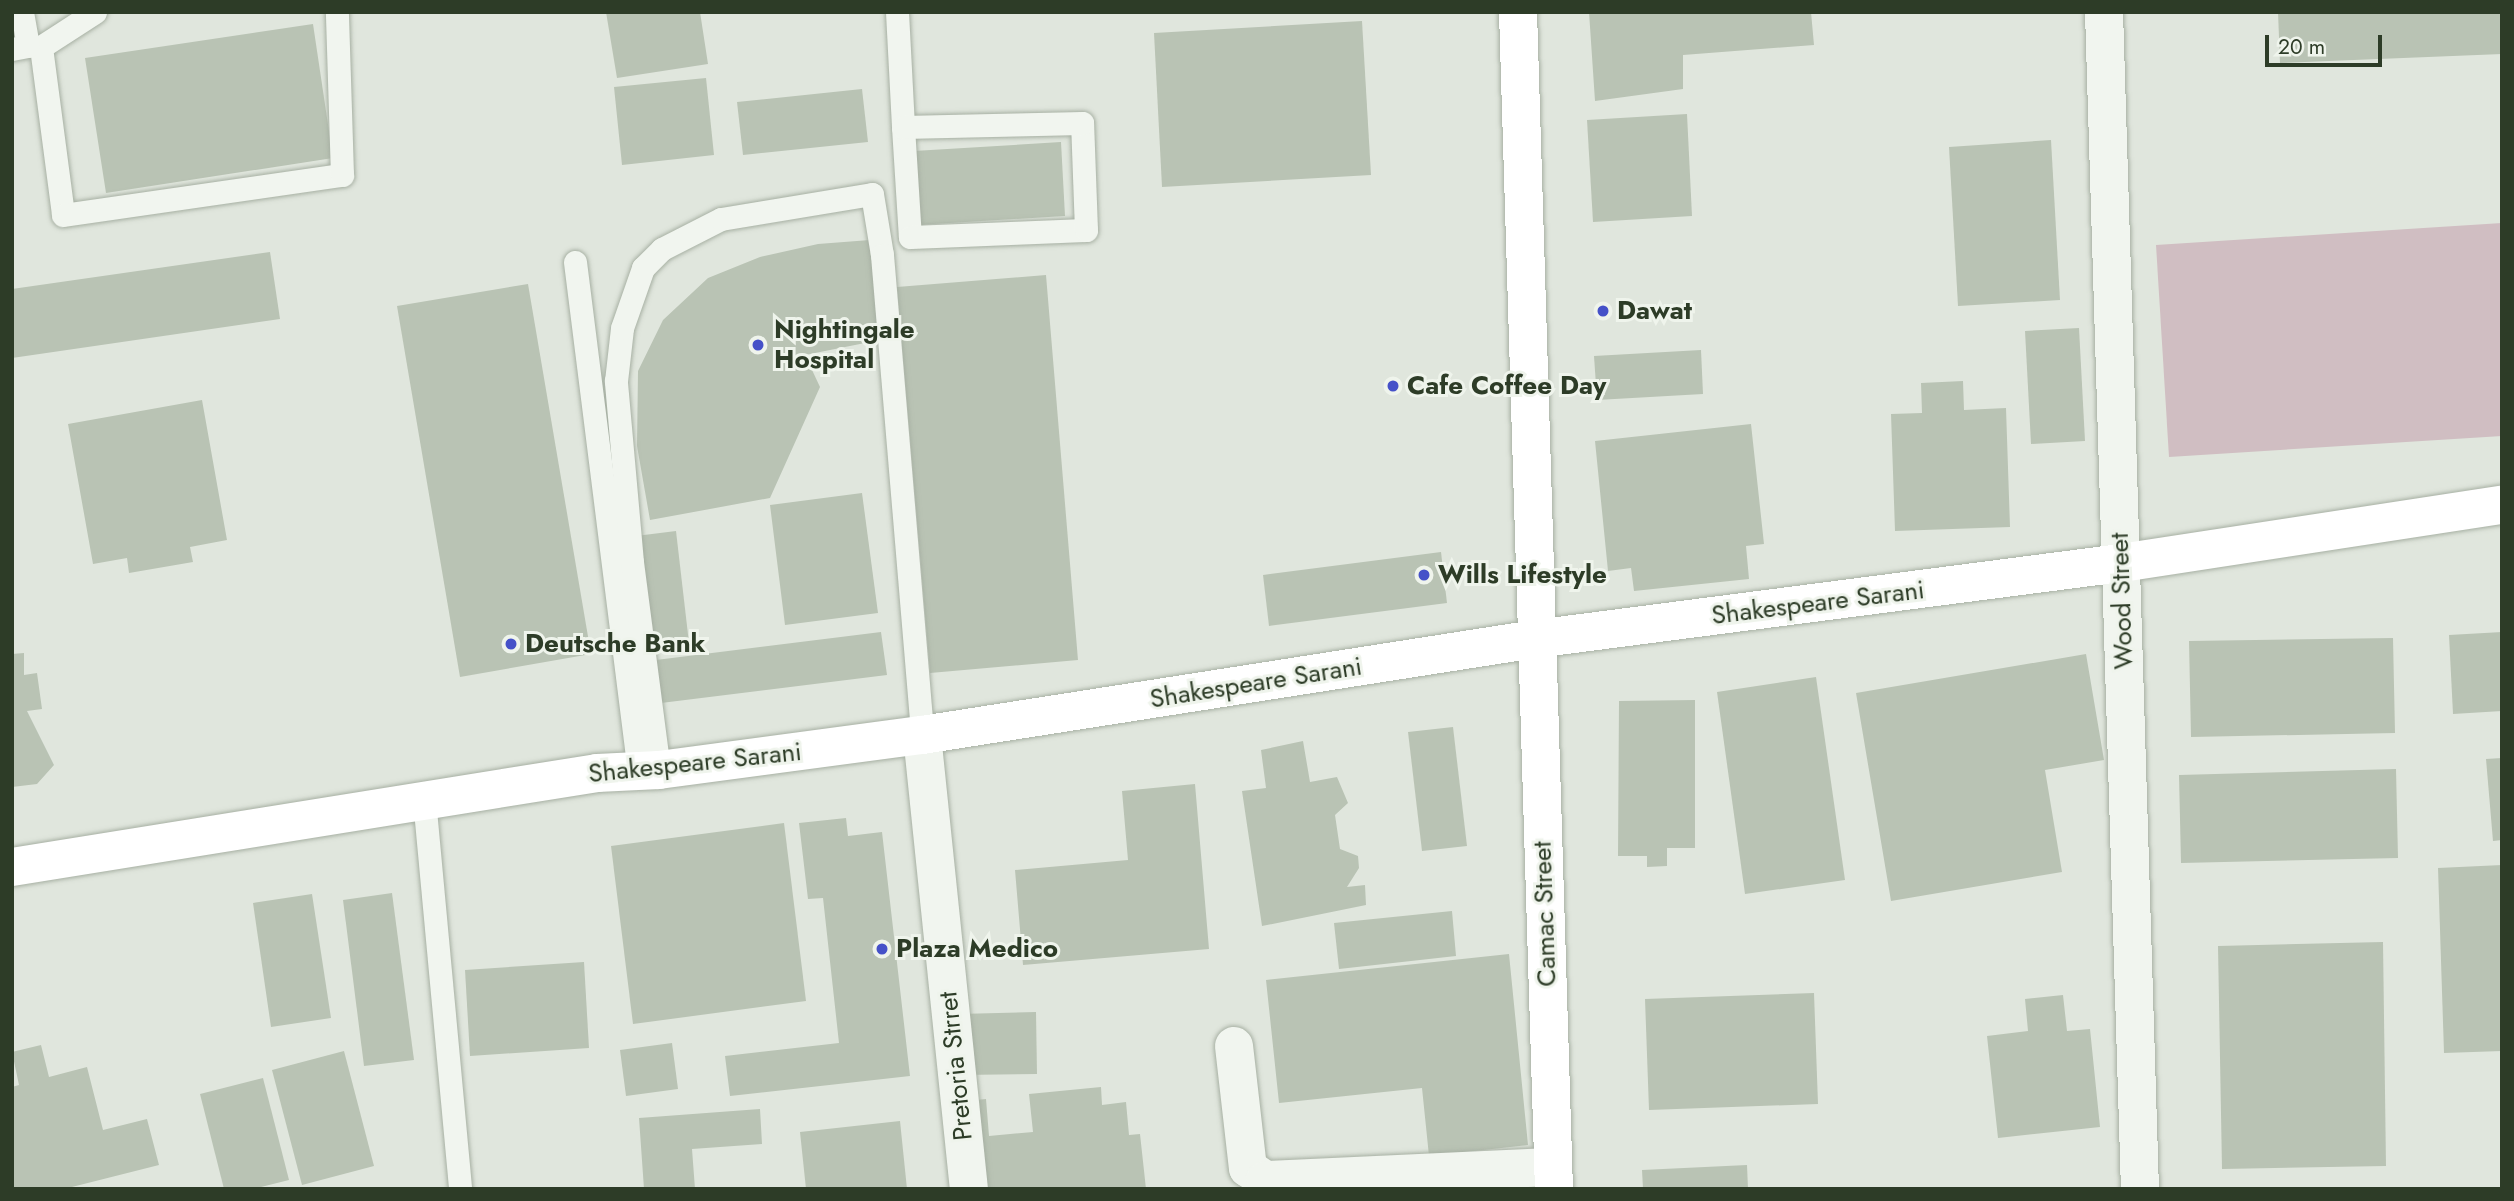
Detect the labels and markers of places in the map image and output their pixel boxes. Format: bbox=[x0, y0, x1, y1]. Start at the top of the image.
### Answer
place label: Dawat bbox=[1617, 295, 1692, 327]
marker: Dawat bbox=[1595, 303, 1611, 319]
place label: Nightingale Hospital bbox=[774, 314, 915, 376]
marker: Nightingale Hospital bbox=[748, 335, 768, 355]
place label: Cafe Coffee Day bbox=[1407, 370, 1606, 402]
marker: Cafe Coffee Day bbox=[1385, 378, 1401, 394]
place label: Wills Lifestyle bbox=[1438, 559, 1607, 591]
marker: Wills Lifestyle bbox=[1416, 567, 1432, 583]
place label: Deutsche Bank bbox=[525, 628, 706, 660]
marker: Deutsche Bank bbox=[503, 636, 519, 652]
place label: Plaza Medico bbox=[896, 933, 1058, 965]
marker: Plaza Medico bbox=[874, 941, 890, 957]

